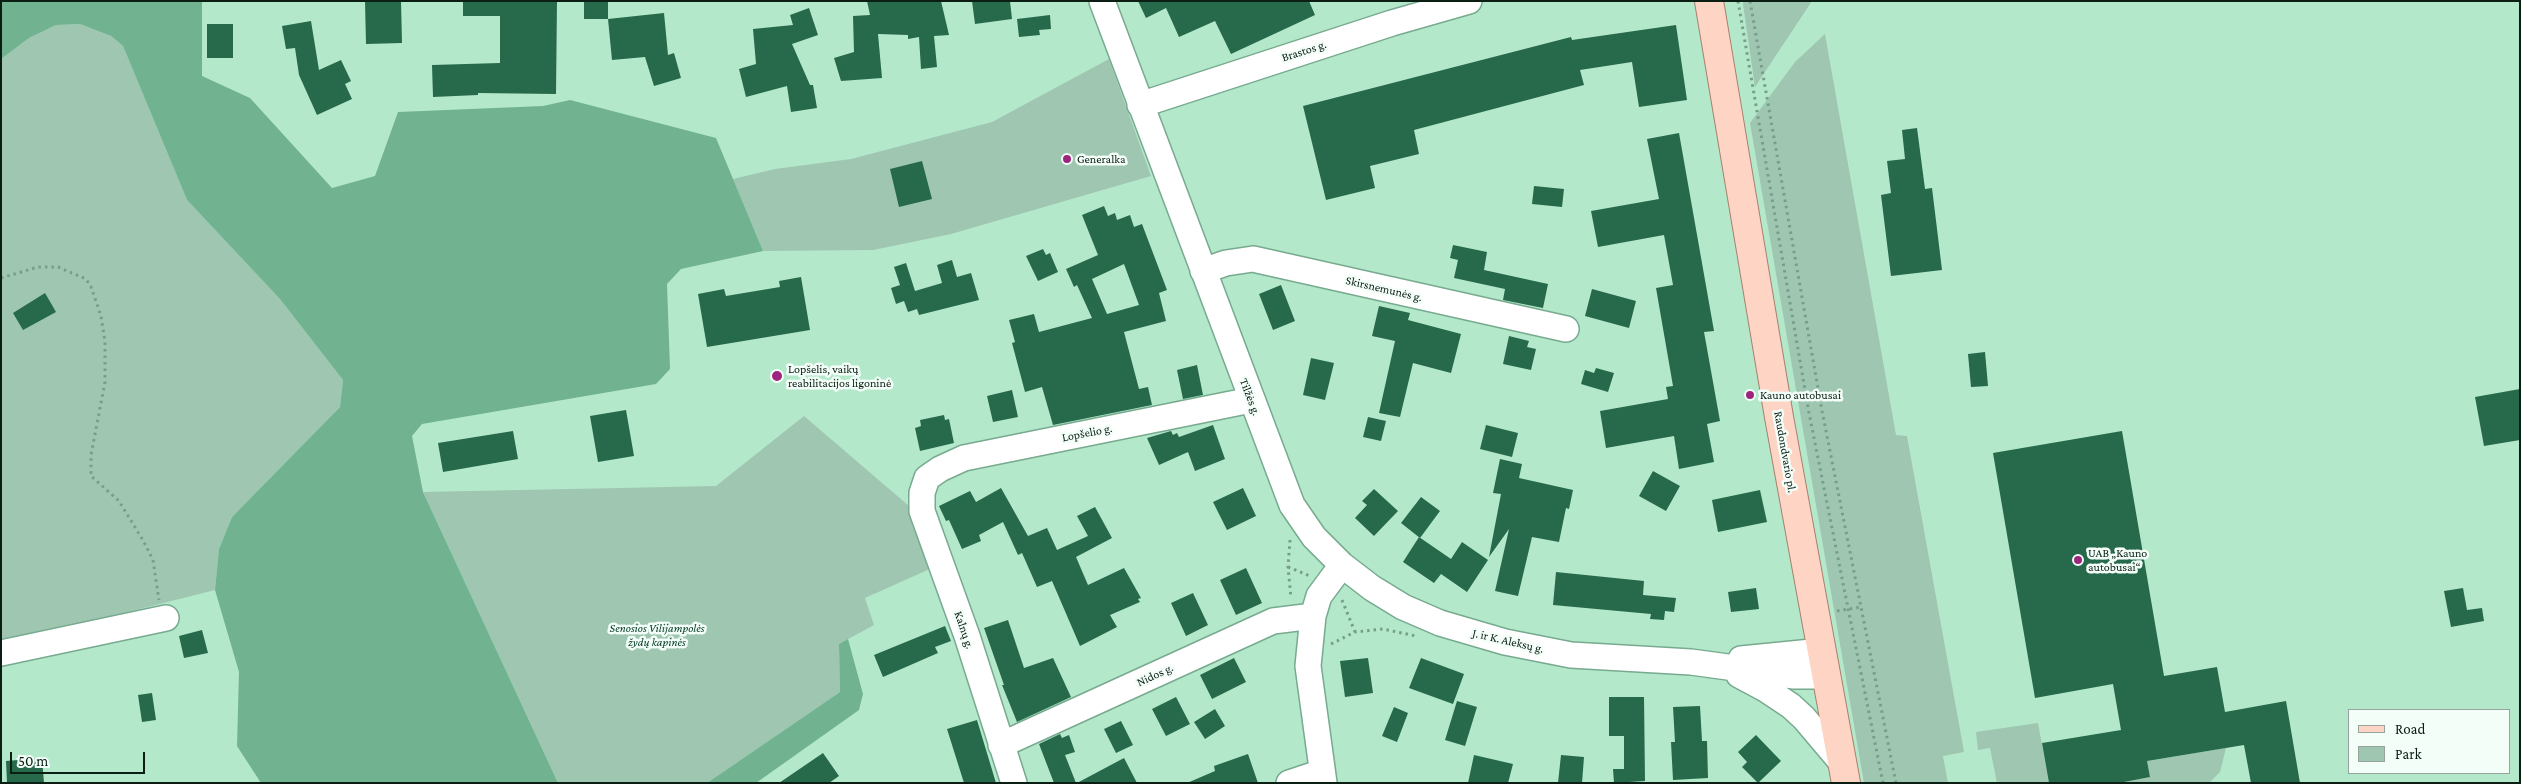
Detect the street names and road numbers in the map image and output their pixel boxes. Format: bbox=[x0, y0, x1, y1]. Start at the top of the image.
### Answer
street label: Brastos g. bbox=[1280, 37, 1328, 65]
street label: Skirsnemunės g. bbox=[1344, 273, 1424, 305]
street label: Tilžės g. bbox=[1236, 376, 1264, 418]
street label: Raudondvario pl. bbox=[1771, 410, 1799, 494]
street label: Lopšelio g. bbox=[1061, 421, 1113, 445]
street label: Kalnų g. bbox=[951, 609, 977, 651]
street label: J. ir K. Aleksų g. bbox=[1471, 626, 1545, 656]
street label: Nidos g. bbox=[1134, 660, 1176, 690]

